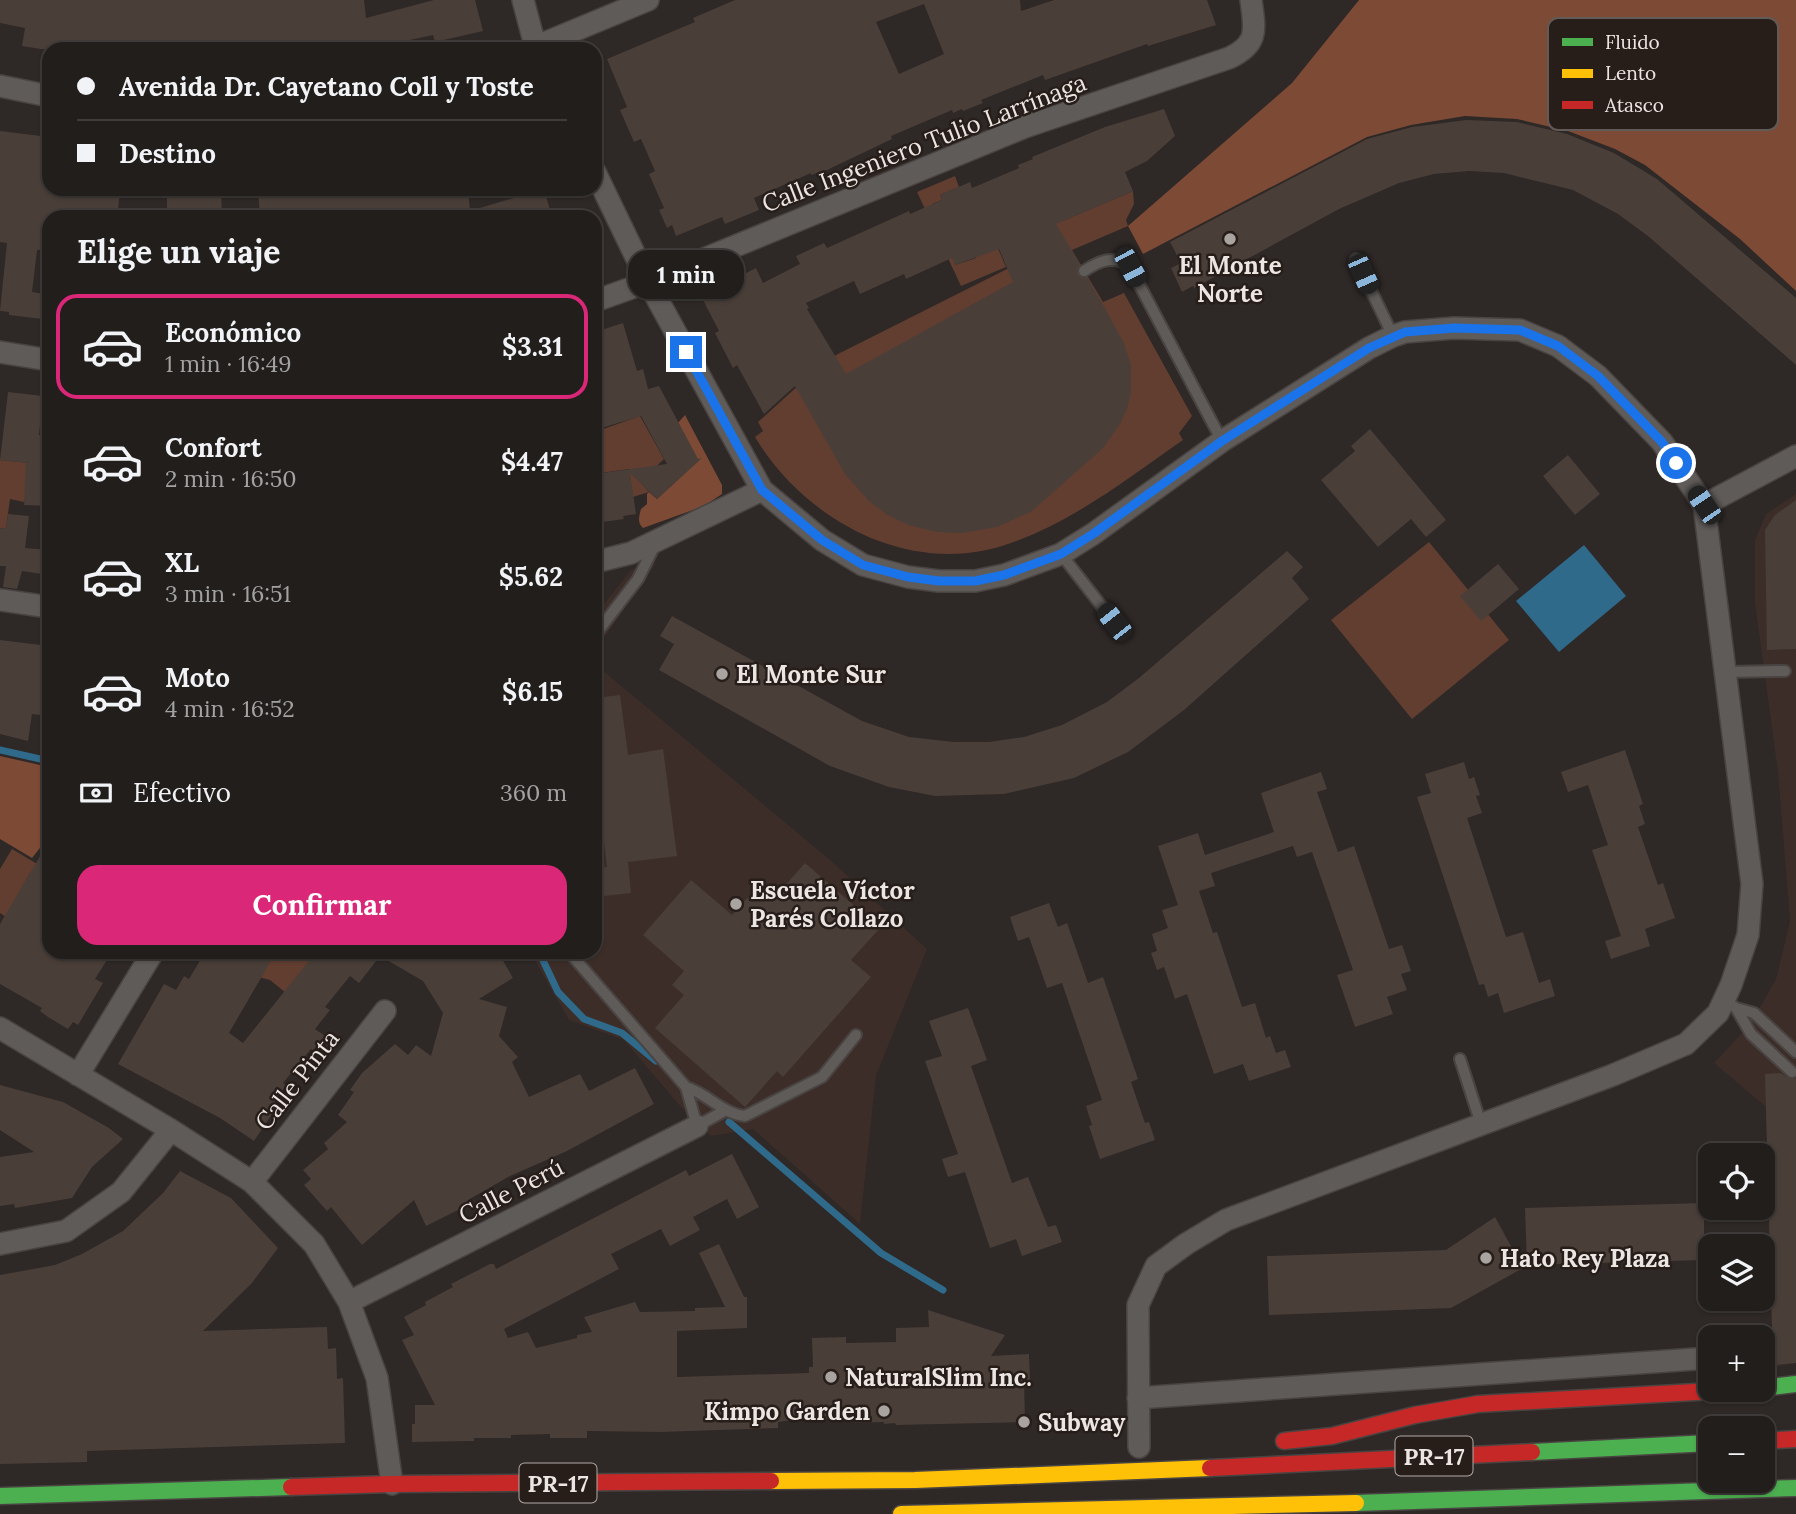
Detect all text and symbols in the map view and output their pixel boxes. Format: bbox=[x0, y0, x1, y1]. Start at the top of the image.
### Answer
legend bbox=[1548, 18, 1778, 130]
text: Fluido bbox=[1605, 30, 1660, 54]
text: Lento bbox=[1605, 61, 1656, 85]
street label: Calle Ingeniero Tulio Larrínaga bbox=[757, 67, 1091, 219]
text: Avenida Dr. Cayetano Coll y Toste bbox=[119, 70, 534, 103]
text: Atasco bbox=[1604, 93, 1664, 117]
text: Destino bbox=[119, 137, 216, 170]
text: Elige un viaje bbox=[77, 231, 281, 272]
marker: El Monte Norte bbox=[1222, 231, 1238, 247]
car bbox=[1111, 244, 1150, 290]
callout: 1 min bbox=[628, 250, 744, 300]
place label: El Monte Norte bbox=[1178, 250, 1282, 309]
car bbox=[1345, 251, 1382, 297]
text: 1 min bbox=[657, 260, 715, 289]
icon: car bbox=[81, 315, 144, 378]
text: Económico bbox=[165, 316, 301, 349]
text: $3.31 bbox=[502, 330, 563, 363]
route end bbox=[670, 336, 702, 368]
text: 1 min · 16:49 bbox=[165, 349, 291, 378]
icon: car bbox=[81, 430, 144, 493]
text: Confort bbox=[165, 431, 262, 464]
text: $4.47 bbox=[501, 445, 563, 478]
route start bbox=[1660, 447, 1692, 479]
text: 2 min · 16:50 bbox=[165, 464, 296, 493]
car bbox=[1684, 482, 1725, 528]
icon: car bbox=[81, 545, 144, 608]
text: XL bbox=[165, 546, 199, 579]
text: $5.62 bbox=[499, 560, 563, 593]
text: 3 min · 16:51 bbox=[165, 579, 291, 608]
car bbox=[1093, 599, 1136, 645]
place label: El Monte Sur bbox=[736, 659, 886, 690]
icon: car bbox=[81, 660, 144, 723]
text: Moto bbox=[165, 661, 230, 694]
marker: El Monte Sur bbox=[714, 666, 730, 682]
text: $6.15 bbox=[502, 675, 563, 708]
text: 4 min · 16:52 bbox=[165, 694, 295, 723]
icon: cash bbox=[77, 774, 115, 812]
text: Efectivo bbox=[133, 776, 231, 809]
text: 360 m bbox=[500, 778, 567, 807]
button: Confirmar bbox=[77, 865, 567, 945]
place label: Escuela Víctor Parés Collazo bbox=[750, 875, 915, 934]
marker: Escuela Víctor Parés Collazo bbox=[728, 896, 744, 912]
street label: Calle Pinta bbox=[248, 1024, 346, 1136]
map controls bbox=[1698, 1143, 1775, 1493]
button: locate bbox=[1698, 1143, 1775, 1220]
street label: Calle Perú bbox=[453, 1151, 569, 1231]
button: layers bbox=[1698, 1234, 1775, 1311]
place label: Hato Rey Plaza bbox=[1500, 1243, 1670, 1274]
marker: Hato Rey Plaza bbox=[1478, 1250, 1494, 1266]
button: + bbox=[1698, 1325, 1775, 1402]
place label: NaturalSlim Inc. bbox=[845, 1362, 1032, 1393]
marker: NaturalSlim Inc. bbox=[823, 1369, 839, 1385]
place label: Kimpo Garden bbox=[704, 1396, 870, 1427]
marker: Kimpo Garden bbox=[876, 1403, 892, 1419]
place label: Subway bbox=[1038, 1407, 1126, 1438]
marker: Subway bbox=[1016, 1414, 1032, 1430]
button: − bbox=[1698, 1416, 1775, 1493]
road number: PR-17 bbox=[1396, 1436, 1472, 1476]
road number: PR-17 bbox=[520, 1464, 596, 1502]

